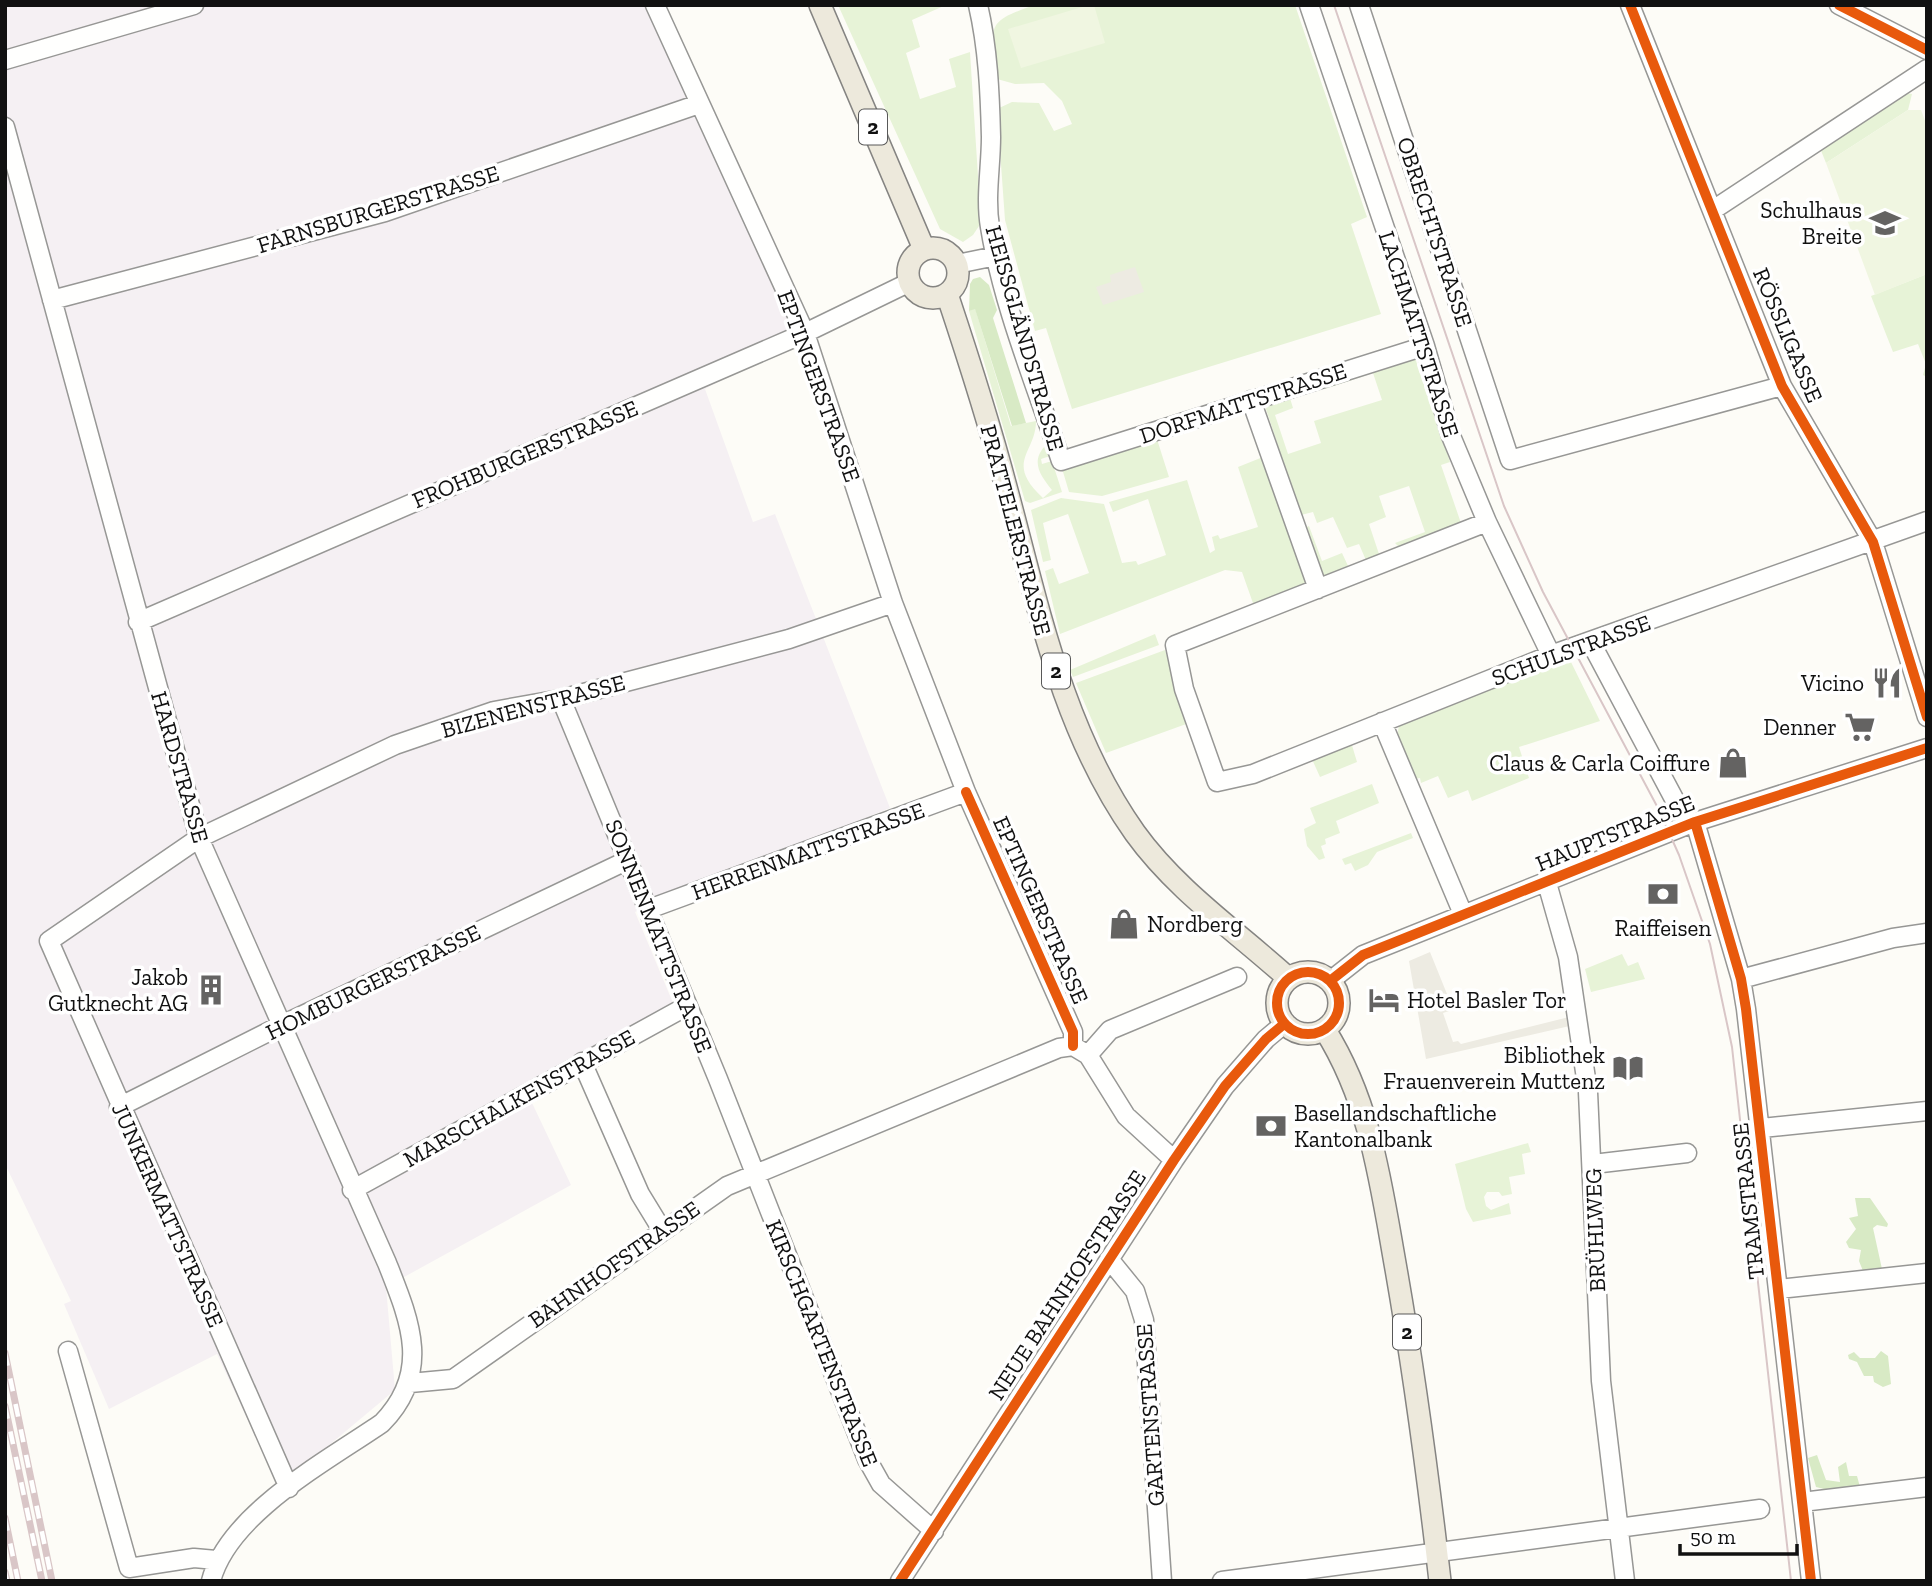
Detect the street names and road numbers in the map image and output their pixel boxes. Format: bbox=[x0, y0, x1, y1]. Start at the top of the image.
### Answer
road number: 2 bbox=[859, 110, 887, 144]
street label: OBRECHTSTRASSE bbox=[1391, 133, 1479, 331]
street label: FARNSBURGERSTRASSE bbox=[254, 159, 502, 259]
street label: HEISSGLÄNDSTRASSE bbox=[979, 222, 1071, 454]
street label: LACHMATTSTRASSE bbox=[1372, 227, 1466, 441]
street label: RÖSSLIGASSE bbox=[1747, 263, 1829, 407]
street label: EPTINGERSTRASSE bbox=[771, 286, 867, 486]
street label: DORFMATTSTRASSE bbox=[1136, 356, 1350, 450]
street label: FROHBURGERSTRASSE bbox=[408, 394, 642, 514]
street label: PRATTELERSTRASSE bbox=[974, 422, 1058, 638]
street label: SCHULSTRASSE bbox=[1488, 608, 1654, 692]
road number: 2 bbox=[1042, 654, 1070, 688]
street label: BIZENENSTRASSE bbox=[438, 668, 628, 744]
street label: HARDSTRASSE bbox=[145, 688, 215, 846]
street label: HAUPTSTRASSE bbox=[1531, 788, 1699, 878]
street label: HERRENMATTSTRASSE bbox=[688, 796, 928, 906]
street label: EPTINGERSTRASSE bbox=[987, 812, 1095, 1008]
street label: SONNENMATTSTRASSE bbox=[599, 815, 719, 1057]
street label: HOMBURGERSTRASSE bbox=[261, 918, 485, 1046]
street label: MARSCHALKENSTRASSE bbox=[398, 1023, 640, 1173]
street label: JUNKERMATTSTRASSE bbox=[106, 1099, 230, 1331]
street label: TRAMSTRASSE bbox=[1726, 1121, 1770, 1281]
street label: NEUE BAHNHOFSTRASSE bbox=[982, 1165, 1152, 1405]
street label: BRÜHLWEG bbox=[1579, 1167, 1611, 1292]
street label: BAHNHOFSTRASSE bbox=[523, 1194, 705, 1334]
street label: KIRSCHGARTENSTRASSE bbox=[760, 1216, 884, 1470]
road number: 2 bbox=[1393, 1314, 1421, 1350]
street label: GARTENSTRASSE bbox=[1130, 1323, 1170, 1507]

